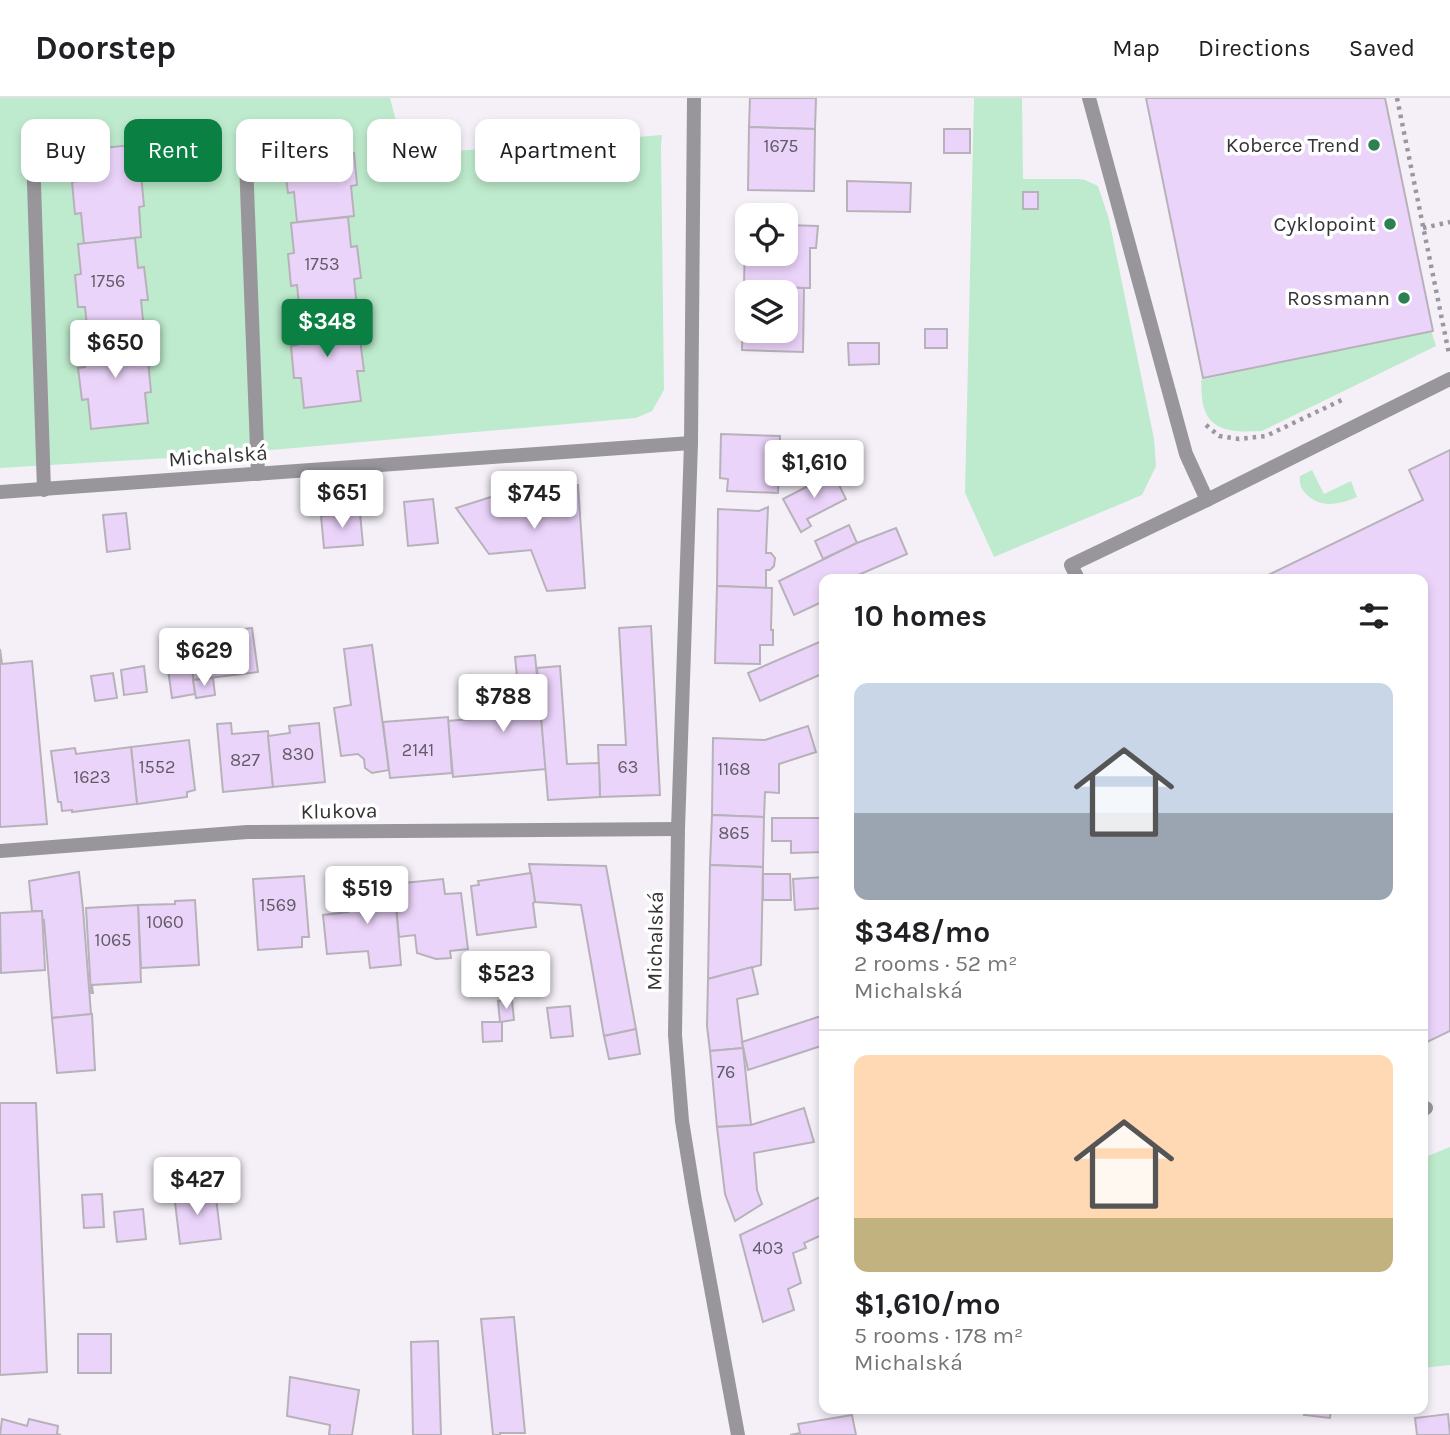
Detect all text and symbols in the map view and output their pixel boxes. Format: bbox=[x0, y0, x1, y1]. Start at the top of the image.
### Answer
text: Doorstep bbox=[35, 29, 176, 67]
text: Map bbox=[1112, 34, 1160, 62]
text: Directions bbox=[1198, 34, 1311, 62]
text: Saved bbox=[1349, 34, 1415, 62]
chip: Buy bbox=[21, 119, 110, 182]
chip: Rent bbox=[124, 119, 222, 182]
chip: Filters bbox=[236, 119, 353, 182]
chip: New bbox=[367, 119, 461, 182]
chip: Apartment bbox=[475, 119, 640, 182]
place label: Koberce Trend bbox=[1226, 133, 1360, 157]
house number: 1675 bbox=[764, 135, 798, 157]
marker: Koberce Trend bbox=[1366, 137, 1382, 153]
map controls bbox=[735, 203, 798, 343]
button: locate bbox=[735, 203, 798, 266]
place label: Cyklopoint bbox=[1274, 212, 1376, 236]
marker: Cyklopoint bbox=[1382, 216, 1398, 232]
house number: 1753 bbox=[304, 253, 340, 275]
house number: 1756 bbox=[91, 270, 125, 292]
button: layers bbox=[735, 280, 798, 343]
place label: Rossmann bbox=[1287, 286, 1390, 310]
marker: Rossmann bbox=[1396, 290, 1412, 306]
pin: $348 bbox=[286, 300, 368, 359]
text: $348 bbox=[298, 308, 356, 335]
pin: $650 bbox=[74, 320, 156, 380]
text: $650 bbox=[86, 329, 144, 356]
pin: $1,610 bbox=[757, 440, 871, 500]
street label: Michalská bbox=[168, 441, 268, 471]
text: $1,610 bbox=[781, 449, 847, 476]
pin: $651 bbox=[301, 470, 383, 530]
pin: $745 bbox=[493, 472, 575, 531]
text: $651 bbox=[316, 479, 368, 506]
text: $745 bbox=[507, 480, 561, 507]
icon: filters bbox=[1355, 597, 1393, 635]
text: 10 homes bbox=[854, 598, 987, 634]
pin: $629 bbox=[163, 628, 245, 688]
text: $629 bbox=[175, 637, 233, 664]
pin: $788 bbox=[462, 674, 544, 734]
text: $788 bbox=[474, 683, 532, 710]
icon: home bbox=[1061, 729, 1187, 855]
house number: 2141 bbox=[402, 739, 434, 761]
house number: 830 bbox=[282, 743, 314, 765]
house number: 827 bbox=[230, 749, 261, 771]
house number: 1552 bbox=[139, 756, 175, 778]
house number: 63 bbox=[618, 756, 638, 778]
house number: 1168 bbox=[717, 758, 751, 780]
house number: 1623 bbox=[73, 766, 111, 788]
street label: Klukova bbox=[300, 798, 378, 824]
house number: 865 bbox=[718, 822, 750, 844]
pin: $519 bbox=[326, 866, 408, 926]
text: $519 bbox=[341, 875, 393, 902]
street label: Michalská bbox=[642, 891, 668, 991]
house number: 1569 bbox=[260, 894, 296, 916]
house number: 1060 bbox=[146, 911, 184, 933]
text: $348/mo bbox=[854, 914, 990, 950]
house number: 1065 bbox=[94, 929, 132, 951]
text: 2 rooms · 52 m² bbox=[854, 950, 1017, 977]
pin: $523 bbox=[465, 951, 547, 1011]
text: $523 bbox=[477, 960, 535, 987]
text: Michalská bbox=[854, 977, 963, 1004]
house number: 76 bbox=[717, 1061, 735, 1083]
icon: home bbox=[1061, 1101, 1187, 1227]
pin: $427 bbox=[156, 1158, 238, 1217]
text: $427 bbox=[170, 1166, 224, 1193]
house number: 403 bbox=[752, 1237, 784, 1259]
text: $1,610/mo bbox=[854, 1286, 1000, 1322]
text: 5 rooms · 178 m² bbox=[854, 1322, 1023, 1349]
text: Michalská bbox=[854, 1349, 963, 1376]

